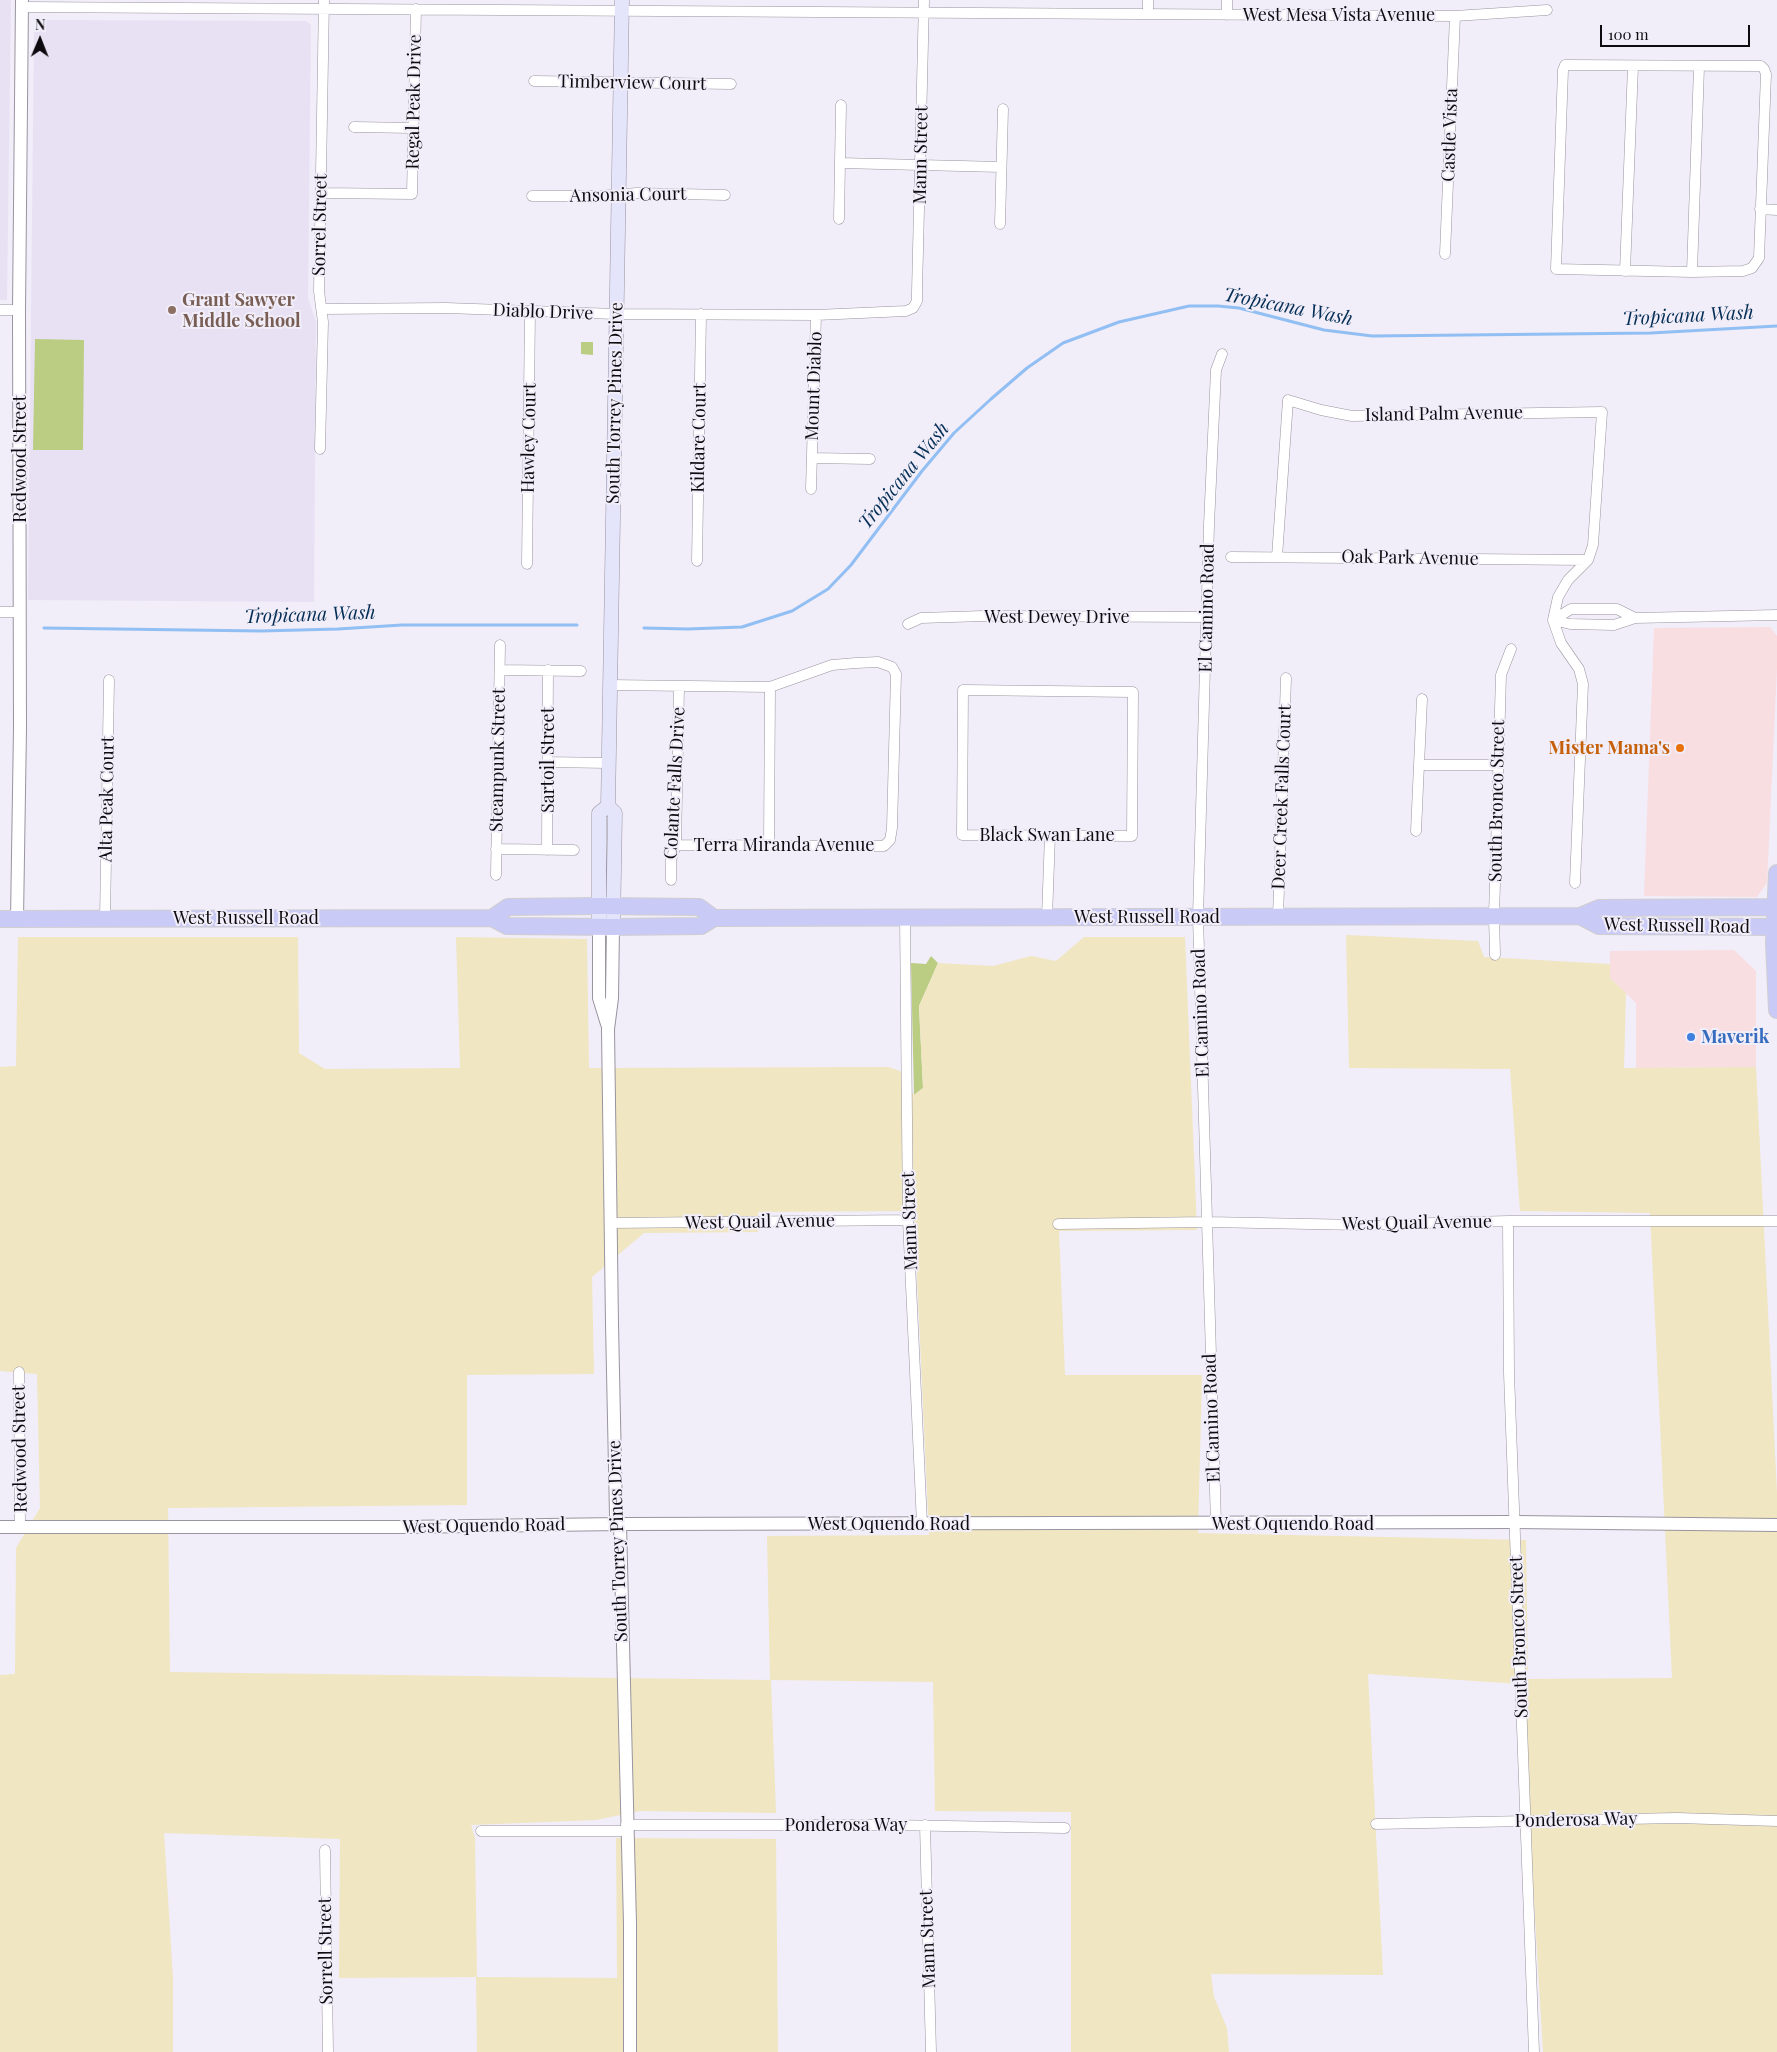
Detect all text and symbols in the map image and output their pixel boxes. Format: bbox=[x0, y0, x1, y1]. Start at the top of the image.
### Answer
street label: West Mesa Vista Avenue bbox=[1243, 4, 1435, 26]
north arrow bbox=[15, 15, 65, 65]
text: N bbox=[35, 15, 45, 34]
scale bar bbox=[1602, 15, 1752, 47]
text: 100 m bbox=[1608, 24, 1649, 44]
street label: Regal Peak Drive bbox=[402, 34, 426, 170]
street label: Timberview Court bbox=[558, 71, 706, 95]
street label: Castle Vista bbox=[1438, 88, 1462, 182]
street label: Mann Street bbox=[909, 105, 933, 205]
street label: Sorrel Street bbox=[308, 174, 332, 276]
street label: Ansonia Court bbox=[570, 183, 686, 207]
water label: Tropicana Wash bbox=[1221, 283, 1355, 331]
place label: Grant Sawyer Middle School bbox=[182, 289, 301, 332]
street label: Diablo Drive bbox=[492, 299, 594, 325]
water label: Tropicana Wash bbox=[1622, 301, 1754, 331]
street label: South Torrey Pines Drive bbox=[602, 302, 628, 504]
marker: Grant Sawyer Middle School bbox=[166, 304, 178, 316]
street label: Mount Diablo bbox=[801, 331, 827, 441]
street label: Hawley Court bbox=[517, 383, 541, 493]
street label: Kildare Court bbox=[687, 383, 711, 493]
street label: Redwood Street bbox=[9, 395, 31, 523]
street label: Island Palm Avenue bbox=[1365, 402, 1523, 426]
water label: Tropicana Wash bbox=[854, 418, 954, 534]
street label: El Camino Road bbox=[1195, 543, 1219, 673]
street label: Oak Park Avenue bbox=[1341, 546, 1479, 570]
water label: Tropicana Wash bbox=[244, 601, 376, 629]
street label: West Dewey Drive bbox=[984, 606, 1130, 628]
street label: Steampunk Street bbox=[486, 688, 510, 832]
street label: Deer Creek Falls Court bbox=[1268, 704, 1296, 890]
street label: Colante Falls Drive bbox=[660, 706, 690, 860]
street label: Sartoil Street bbox=[537, 707, 559, 813]
street label: South Bronco Street bbox=[1485, 720, 1509, 882]
street label: Alta Peak Court bbox=[95, 736, 119, 862]
place label: Mister Mama's bbox=[1549, 737, 1670, 759]
marker: Mister Mama's bbox=[1674, 742, 1686, 754]
street label: Black Swan Lane bbox=[979, 824, 1115, 846]
street label: Terra Miranda Avenue bbox=[694, 834, 874, 856]
street label: West Russell Road bbox=[1074, 906, 1220, 928]
street label: West Russell Road bbox=[173, 907, 319, 929]
street label: West Russell Road bbox=[1604, 914, 1750, 938]
street label: El Camino Road bbox=[1188, 948, 1214, 1078]
place label: Maverik bbox=[1701, 1026, 1769, 1048]
marker: Maverik bbox=[1685, 1031, 1697, 1043]
street label: Mann Street bbox=[897, 1171, 923, 1271]
street label: West Quail Avenue bbox=[685, 1210, 835, 1234]
street label: West Quail Avenue bbox=[1342, 1211, 1492, 1235]
street label: El Camino Road bbox=[1199, 1353, 1225, 1483]
street label: Redwood Street bbox=[8, 1385, 32, 1513]
street label: South Torrey Pines Drive bbox=[604, 1440, 632, 1642]
street label: West Oquendo Road bbox=[808, 1513, 970, 1535]
street label: West Oquendo Road bbox=[1212, 1513, 1374, 1535]
street label: West Oquendo Road bbox=[403, 1514, 565, 1538]
street label: South Bronco Street bbox=[1505, 1556, 1533, 1718]
street label: Ponderosa Way bbox=[1514, 1808, 1638, 1832]
street label: Ponderosa Way bbox=[785, 1814, 907, 1836]
street label: Mann Street bbox=[915, 1889, 941, 1989]
street label: Sorrell Street bbox=[314, 1897, 338, 2005]

